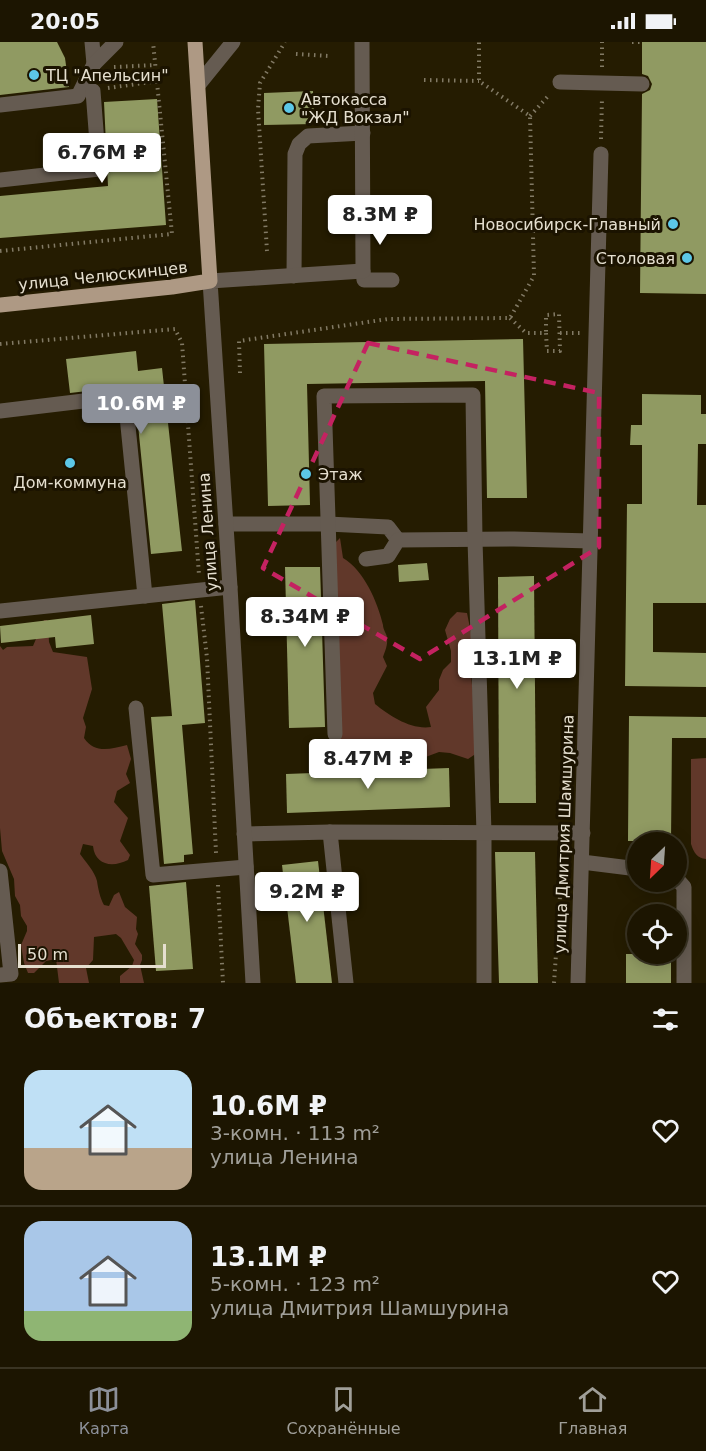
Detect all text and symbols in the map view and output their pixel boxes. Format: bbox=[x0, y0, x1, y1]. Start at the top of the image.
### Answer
text: 20:05 bbox=[30, 9, 100, 34]
place label: ТЦ "Апельсин" bbox=[45, 66, 169, 85]
marker: ТЦ "Апельсин" bbox=[27, 68, 41, 82]
place label: Автокасса "ЖД Вокзал" bbox=[301, 90, 410, 127]
marker: Автокасса "ЖД Вокзал" bbox=[282, 101, 296, 115]
pin: 6.76M ₽ bbox=[47, 133, 157, 184]
text: 6.76M ₽ bbox=[57, 140, 147, 164]
pin: 8.3M ₽ bbox=[331, 195, 429, 246]
text: 8.3M ₽ bbox=[342, 202, 418, 226]
place label: Новосибирск-Главный bbox=[473, 215, 661, 234]
marker: Новосибирск-Главный bbox=[666, 217, 680, 231]
place label: Столовая bbox=[596, 249, 675, 268]
marker: Столовая bbox=[680, 251, 694, 265]
street label: улица Челюскинцев bbox=[18, 258, 188, 294]
pin: 10.6M ₽ bbox=[86, 384, 196, 435]
text: 10.6M ₽ bbox=[96, 391, 186, 415]
marker: Дом-коммуна bbox=[63, 456, 77, 470]
place label: Этаж bbox=[318, 465, 363, 484]
marker: Этаж bbox=[299, 467, 313, 481]
street label: улица Ленина bbox=[194, 472, 222, 592]
place label: Дом-коммуна bbox=[13, 473, 127, 492]
pin: 8.34M ₽ bbox=[250, 597, 360, 648]
text: 8.34M ₽ bbox=[260, 604, 350, 628]
pin: 13.1M ₽ bbox=[462, 639, 572, 690]
text: 13.1M ₽ bbox=[472, 646, 562, 670]
street label: улица Дмитрия Шамшурина bbox=[550, 714, 578, 954]
pin: 8.47M ₽ bbox=[313, 739, 423, 790]
text: 8.47M ₽ bbox=[323, 746, 413, 770]
north arrow bbox=[627, 832, 687, 892]
map controls bbox=[627, 832, 687, 964]
pin: 9.2M ₽ bbox=[258, 872, 356, 923]
text: 9.2M ₽ bbox=[269, 879, 345, 903]
button: locate bbox=[627, 904, 687, 964]
scale bar bbox=[18, 941, 166, 968]
text: 50 m bbox=[27, 945, 68, 964]
icon: filters bbox=[649, 1003, 682, 1036]
text: Объектов: 7 bbox=[24, 1004, 206, 1034]
text: 10.6M ₽ bbox=[210, 1091, 327, 1121]
icon: home bbox=[72, 1094, 144, 1166]
icon: heart bbox=[649, 1114, 682, 1147]
text: 3-комн. · 113 m² bbox=[210, 1121, 380, 1145]
text: улица Ленина bbox=[210, 1145, 359, 1169]
text: 13.1M ₽ bbox=[210, 1242, 327, 1272]
icon: home bbox=[72, 1245, 144, 1317]
icon: heart bbox=[649, 1265, 682, 1298]
text: 5-комн. · 123 m² bbox=[210, 1272, 380, 1296]
text: улица Дмитрия Шамшурина bbox=[210, 1296, 509, 1320]
tab: Карта bbox=[79, 1383, 129, 1438]
tab: Сохранённые bbox=[287, 1383, 401, 1438]
tab: Главная bbox=[558, 1383, 627, 1438]

